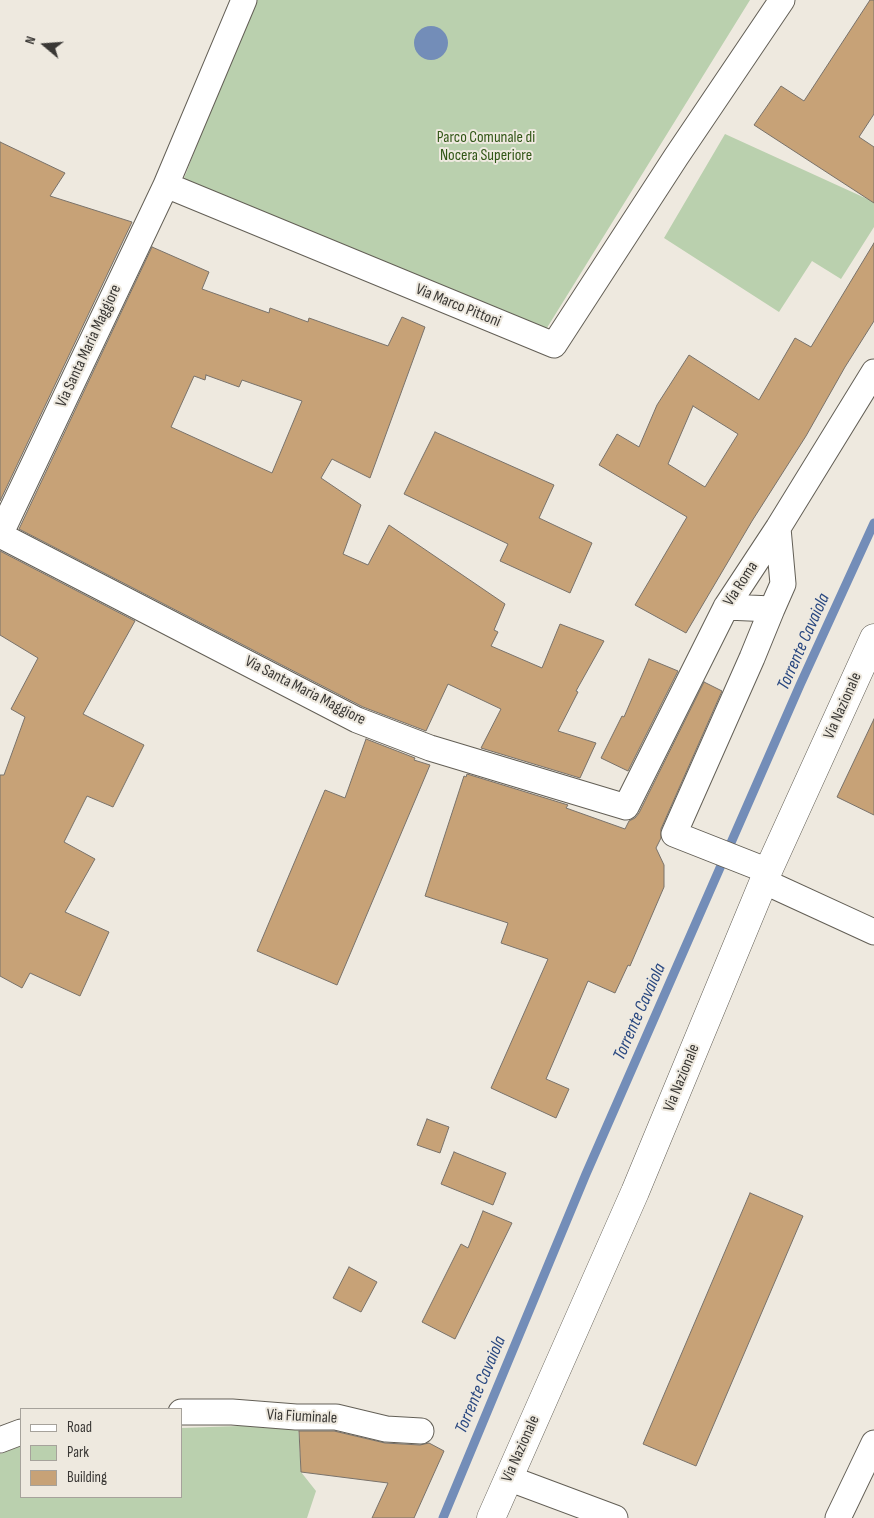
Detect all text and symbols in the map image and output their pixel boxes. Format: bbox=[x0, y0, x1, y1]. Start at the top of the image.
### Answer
north arrow bbox=[20, 20, 70, 70]
text: N bbox=[21, 34, 39, 46]
park label: Parco Comunale di Nocera Superiore bbox=[437, 128, 535, 166]
street label: Via Marco Pittoni bbox=[413, 280, 503, 332]
street label: Via Santa Maria Maggiore bbox=[52, 282, 126, 410]
street label: Via Roma bbox=[720, 558, 762, 610]
water label: Torrente Cavaiola bbox=[773, 590, 835, 694]
street label: Via Santa Maria Maggiore bbox=[241, 652, 369, 730]
street label: Via Nazionale bbox=[820, 670, 866, 742]
water label: Torrente Cavaiola bbox=[609, 960, 671, 1064]
street label: Via Nazionale bbox=[660, 1041, 704, 1115]
water label: Torrente Cavaiola bbox=[451, 1333, 511, 1437]
street label: Via Fiuminale bbox=[266, 1406, 338, 1428]
legend bbox=[20, 1408, 182, 1498]
street label: Via Nazionale bbox=[498, 1413, 544, 1485]
text: Road bbox=[67, 1418, 92, 1437]
text: Park bbox=[67, 1443, 89, 1462]
text: Building bbox=[67, 1468, 107, 1487]

